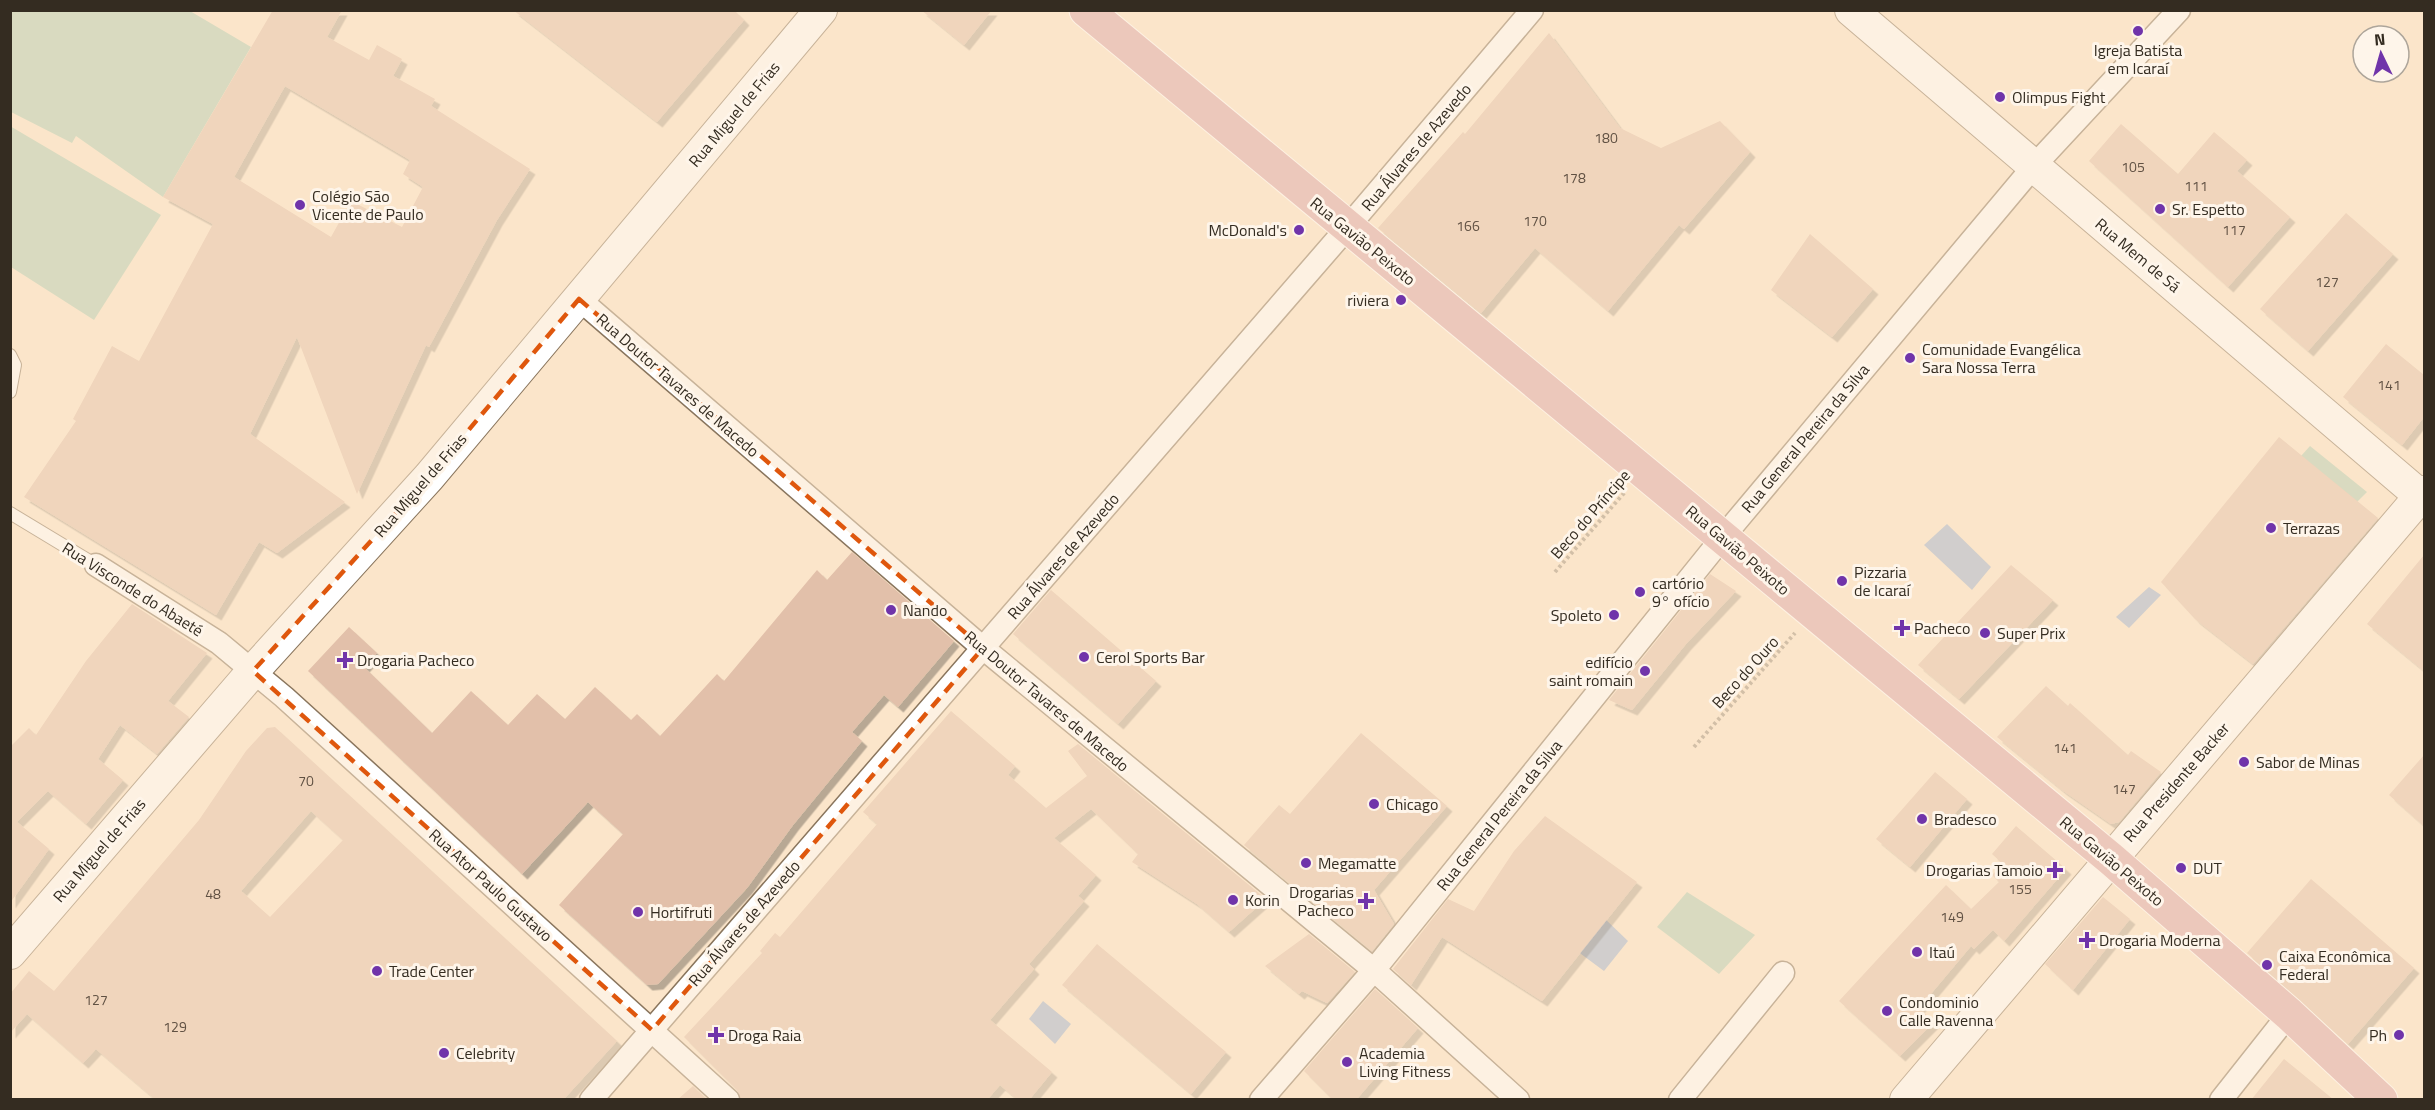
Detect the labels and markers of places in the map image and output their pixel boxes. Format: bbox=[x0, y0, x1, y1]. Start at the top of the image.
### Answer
marker: Igreja Batista em Icaraí bbox=[2131, 24, 2145, 38]
place label: Igreja Batista em Icaraí bbox=[2094, 38, 2182, 80]
place label: Olimpus Fight bbox=[2012, 85, 2106, 109]
marker: Olimpus Fight bbox=[1993, 90, 2007, 104]
place label: Colégio São Vicente de Paulo bbox=[312, 184, 424, 226]
place label: Sr. Espetto bbox=[2172, 197, 2245, 221]
marker: Colégio São Vicente de Paulo bbox=[293, 198, 307, 212]
marker: Sr. Espetto bbox=[2153, 202, 2167, 216]
place label: McDonald's bbox=[1208, 218, 1287, 242]
marker: McDonald's bbox=[1292, 223, 1306, 237]
place label: riviera bbox=[1347, 288, 1389, 312]
marker: riviera bbox=[1394, 293, 1408, 307]
place label: Comunidade Evangélica Sara Nossa Terra bbox=[1922, 337, 2081, 379]
marker: Comunidade Evangélica Sara Nossa Terra bbox=[1903, 351, 1917, 365]
place label: Terrazas bbox=[2283, 516, 2340, 540]
marker: Terrazas bbox=[2264, 521, 2278, 535]
place label: Pizzaria de Icaraí bbox=[1854, 560, 1911, 602]
place label: cartório 9° ofício bbox=[1652, 571, 1710, 613]
marker: Pizzaria de Icaraí bbox=[1835, 574, 1849, 588]
marker: cartório 9° ofício bbox=[1633, 585, 1647, 599]
place label: Nando bbox=[903, 598, 947, 622]
marker: Nando bbox=[884, 603, 898, 617]
place label: Spoleto bbox=[1551, 603, 1602, 627]
marker: Spoleto bbox=[1607, 608, 1621, 622]
place label: Pacheco bbox=[1914, 616, 1970, 640]
marker: Pacheco bbox=[1895, 621, 1909, 635]
place label: Super Prix bbox=[1997, 621, 2066, 645]
marker: Super Prix bbox=[1978, 626, 1992, 640]
place label: Cerol Sports Bar bbox=[1096, 645, 1205, 669]
place label: Drogaria Pacheco bbox=[357, 648, 474, 672]
marker: Cerol Sports Bar bbox=[1077, 650, 1091, 664]
place label: edifício saint romain bbox=[1549, 650, 1633, 692]
marker: Drogaria Pacheco bbox=[338, 653, 352, 667]
marker: edifício saint romain bbox=[1638, 664, 1652, 678]
place label: Sabor de Minas bbox=[2256, 750, 2360, 774]
marker: Sabor de Minas bbox=[2237, 755, 2251, 769]
place label: Chicago bbox=[1386, 792, 1438, 816]
marker: Chicago bbox=[1367, 797, 1381, 811]
place label: Bradesco bbox=[1934, 807, 1997, 831]
marker: Bradesco bbox=[1915, 812, 1929, 826]
place label: Megamatte bbox=[1318, 851, 1396, 875]
marker: Megamatte bbox=[1299, 856, 1313, 870]
place label: DUT bbox=[2193, 856, 2223, 880]
place label: Drogarias Tamoio bbox=[1926, 858, 2043, 882]
marker: DUT bbox=[2174, 861, 2188, 875]
marker: Drogarias Tamoio bbox=[2048, 863, 2062, 877]
place label: Drogarias Pacheco bbox=[1289, 880, 1354, 922]
place label: Korin bbox=[1245, 888, 1280, 912]
marker: Korin bbox=[1226, 893, 1240, 907]
marker: Drogarias Pacheco bbox=[1359, 894, 1373, 908]
place label: Hortifruti bbox=[650, 900, 712, 924]
marker: Hortifruti bbox=[631, 905, 645, 919]
place label: Drogaria Moderna bbox=[2099, 928, 2220, 952]
marker: Drogaria Moderna bbox=[2080, 933, 2094, 947]
place label: Itaú bbox=[1929, 940, 1955, 964]
place label: Caixa Econômica Federal bbox=[2279, 944, 2391, 986]
marker: Itaú bbox=[1910, 945, 1924, 959]
marker: Caixa Econômica Federal bbox=[2260, 958, 2274, 972]
place label: Trade Center bbox=[389, 959, 475, 983]
marker: Trade Center bbox=[370, 964, 384, 978]
place label: Condominio Calle Ravenna bbox=[1899, 990, 1993, 1032]
marker: Condominio Calle Ravenna bbox=[1880, 1004, 1894, 1018]
place label: Droga Raia bbox=[728, 1023, 801, 1047]
place label: Ph bbox=[2369, 1023, 2387, 1047]
marker: Droga Raia bbox=[709, 1028, 723, 1042]
marker: Ph bbox=[2392, 1028, 2406, 1042]
place label: Celebrity bbox=[456, 1041, 515, 1065]
place label: Academia Living Fitness bbox=[1359, 1041, 1451, 1083]
marker: Celebrity bbox=[437, 1046, 451, 1060]
marker: Academia Living Fitness bbox=[1340, 1055, 1354, 1069]

